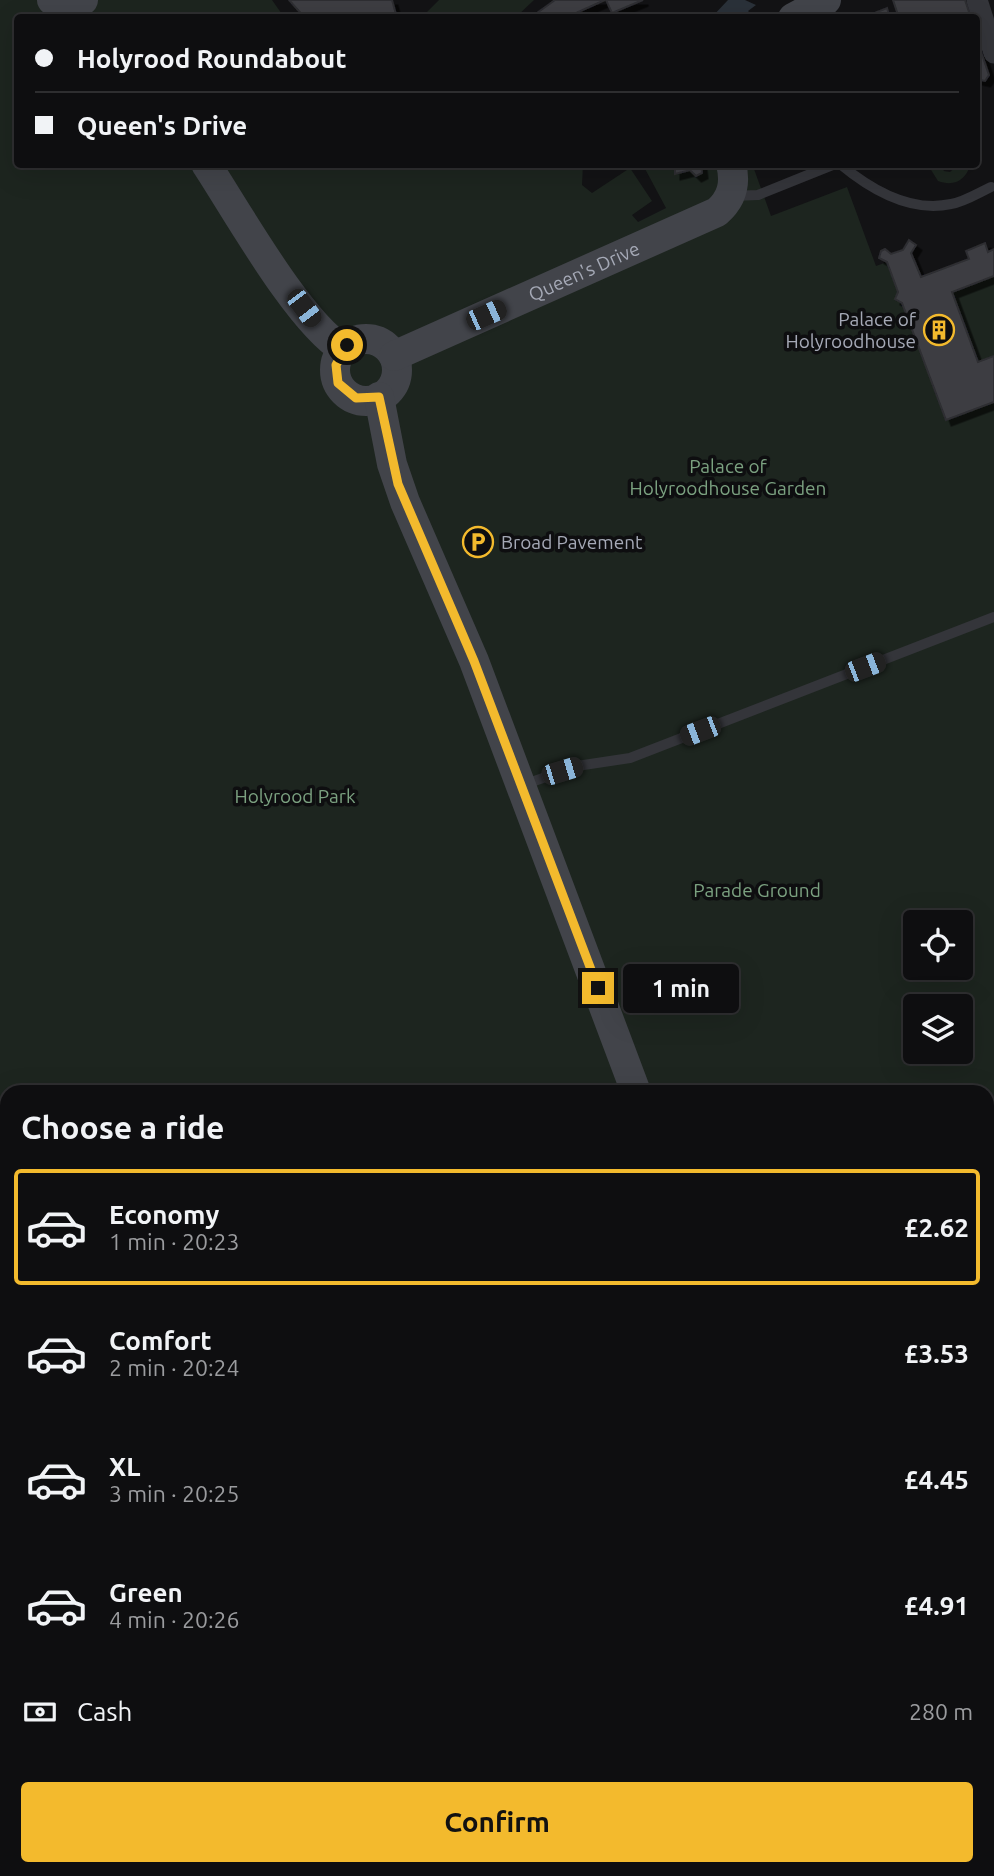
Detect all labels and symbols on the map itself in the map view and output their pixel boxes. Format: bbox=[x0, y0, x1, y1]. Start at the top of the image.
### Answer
street label: Queen's Drive bbox=[525, 237, 643, 306]
car bbox=[283, 285, 326, 331]
car bbox=[463, 297, 510, 333]
place label: Palace of Holyroodhouse bbox=[785, 308, 917, 352]
building icon: Palace of Holyroodhouse bbox=[922, 313, 956, 347]
route start bbox=[331, 329, 363, 361]
park label: Palace of Holyroodhouse Garden bbox=[630, 455, 826, 499]
parking icon: Broad Pavement bbox=[461, 525, 495, 559]
place label: Broad Pavement bbox=[501, 531, 643, 553]
car bbox=[842, 650, 889, 684]
car bbox=[677, 714, 724, 748]
car bbox=[539, 755, 586, 787]
park label: Holyrood Park bbox=[234, 785, 356, 807]
park label: Parade Ground bbox=[693, 879, 821, 901]
callout: 1 min bbox=[622, 964, 738, 1012]
route end bbox=[582, 972, 614, 1004]

